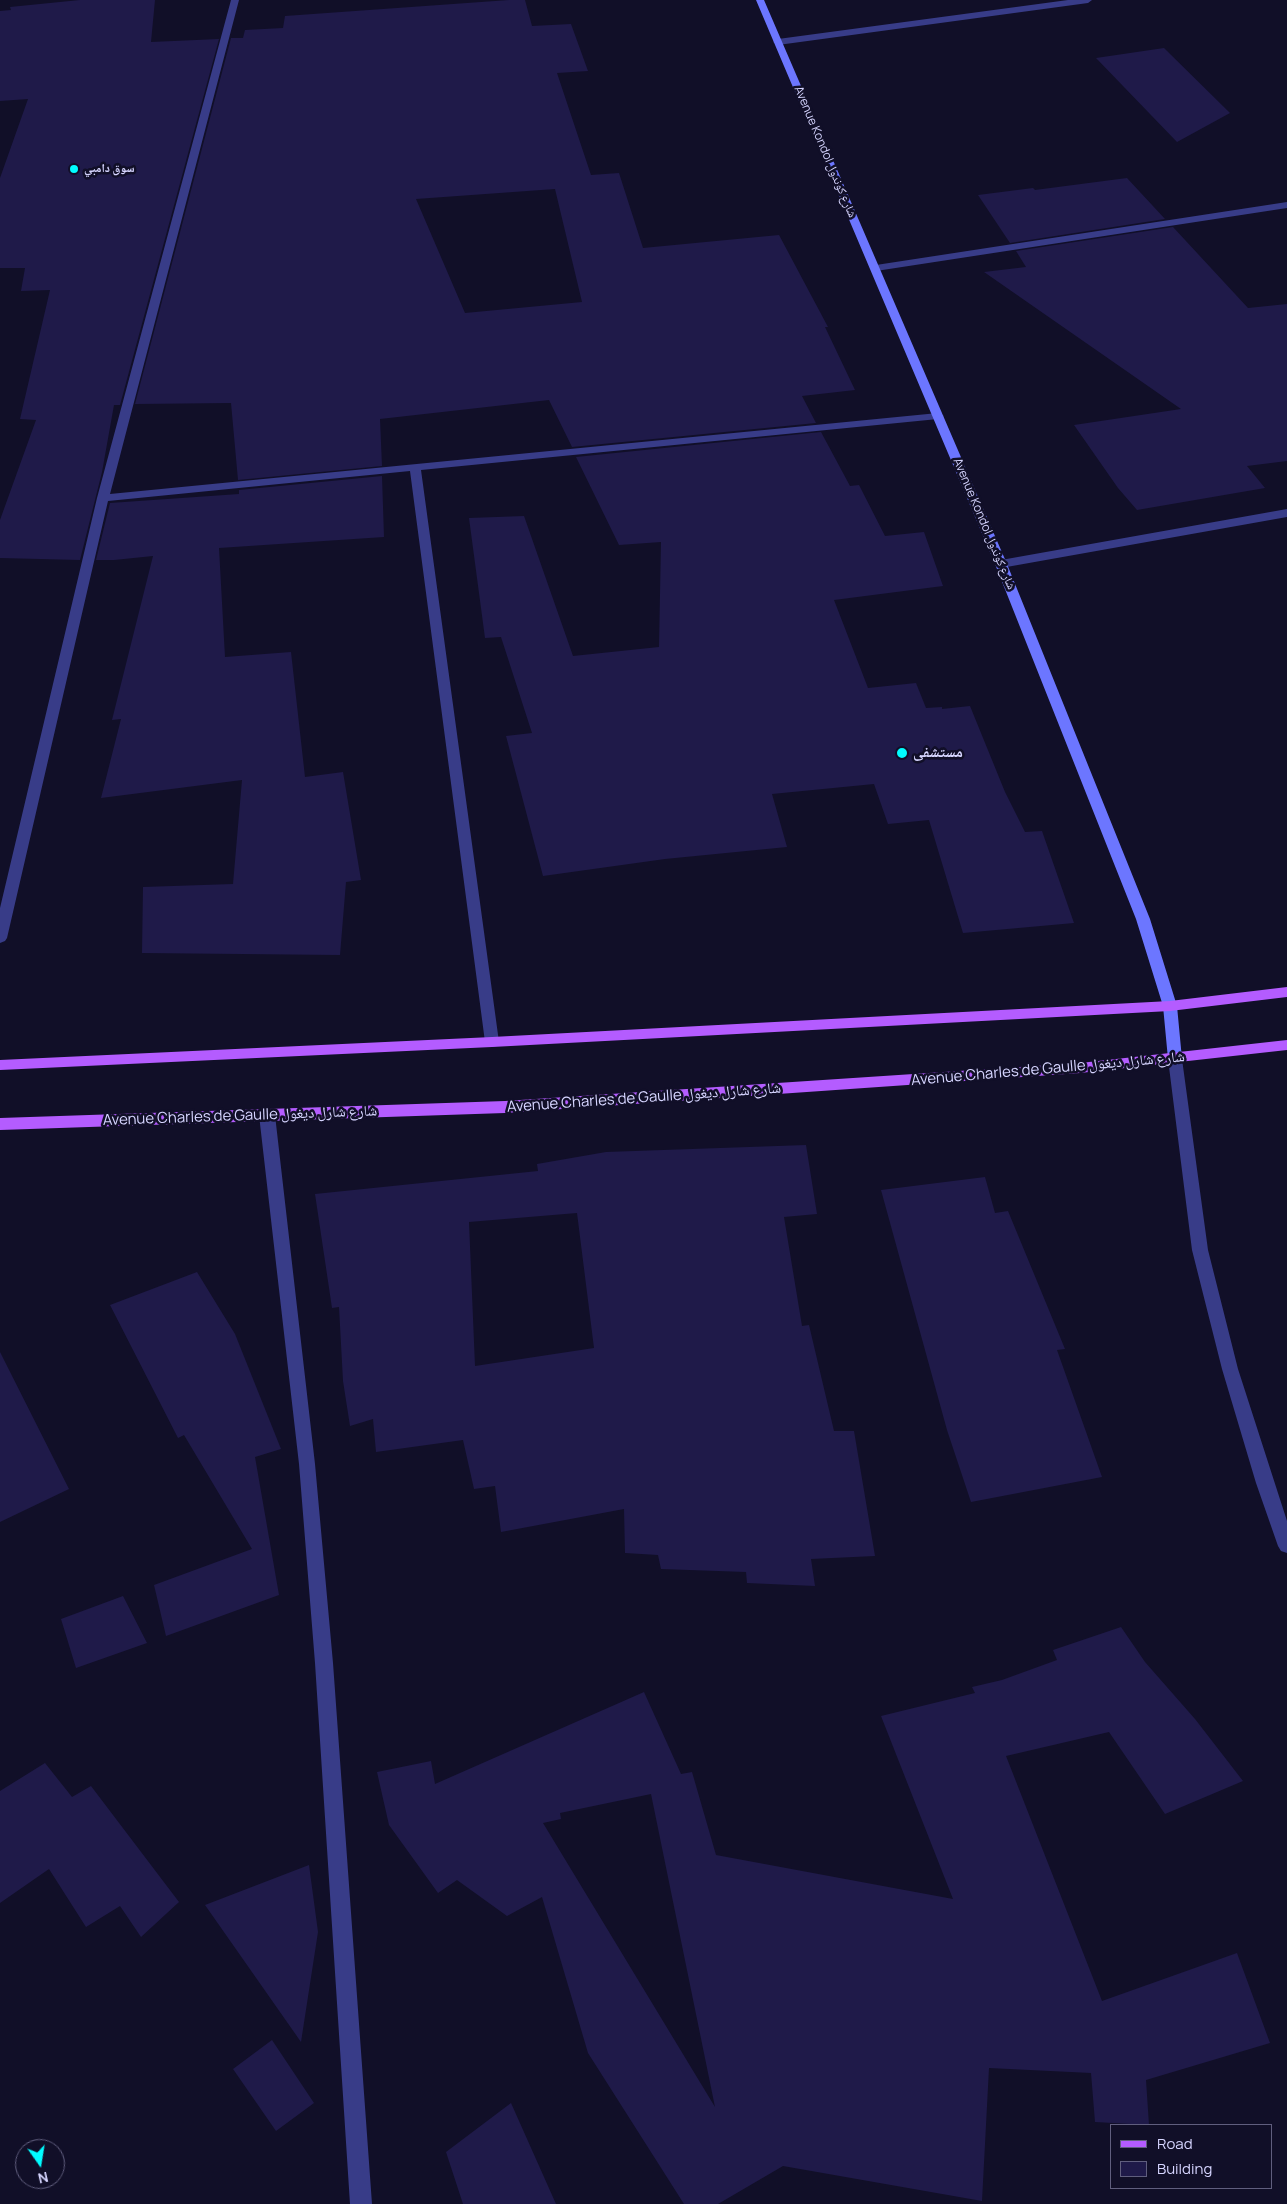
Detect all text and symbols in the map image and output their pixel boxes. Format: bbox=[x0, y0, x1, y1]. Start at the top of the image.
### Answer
street label: Avenue Kondol شارع كوندول bbox=[791, 84, 859, 220]
place label: سوق دامبي bbox=[84, 162, 135, 176]
marker: سوق دامبي bbox=[68, 163, 80, 175]
street label: Avenue Kondol شارع كوندول bbox=[950, 456, 1018, 592]
place label: مستشفى bbox=[913, 744, 963, 762]
marker: مستشفى bbox=[895, 746, 909, 760]
street label: Avenue Charles de Gaulle شارع شارل ديغول bbox=[910, 1048, 1186, 1090]
street label: Avenue Charles de Gaulle شارع شارل ديغول bbox=[506, 1079, 782, 1117]
street label: Avenue Charles de Gaulle شارع شارل ديغول bbox=[103, 1102, 377, 1130]
legend bbox=[1110, 2124, 1272, 2189]
text: Road bbox=[1157, 2133, 1193, 2154]
north arrow bbox=[15, 2139, 65, 2189]
text: Building bbox=[1157, 2158, 1212, 2179]
text: N bbox=[36, 2168, 50, 2189]

